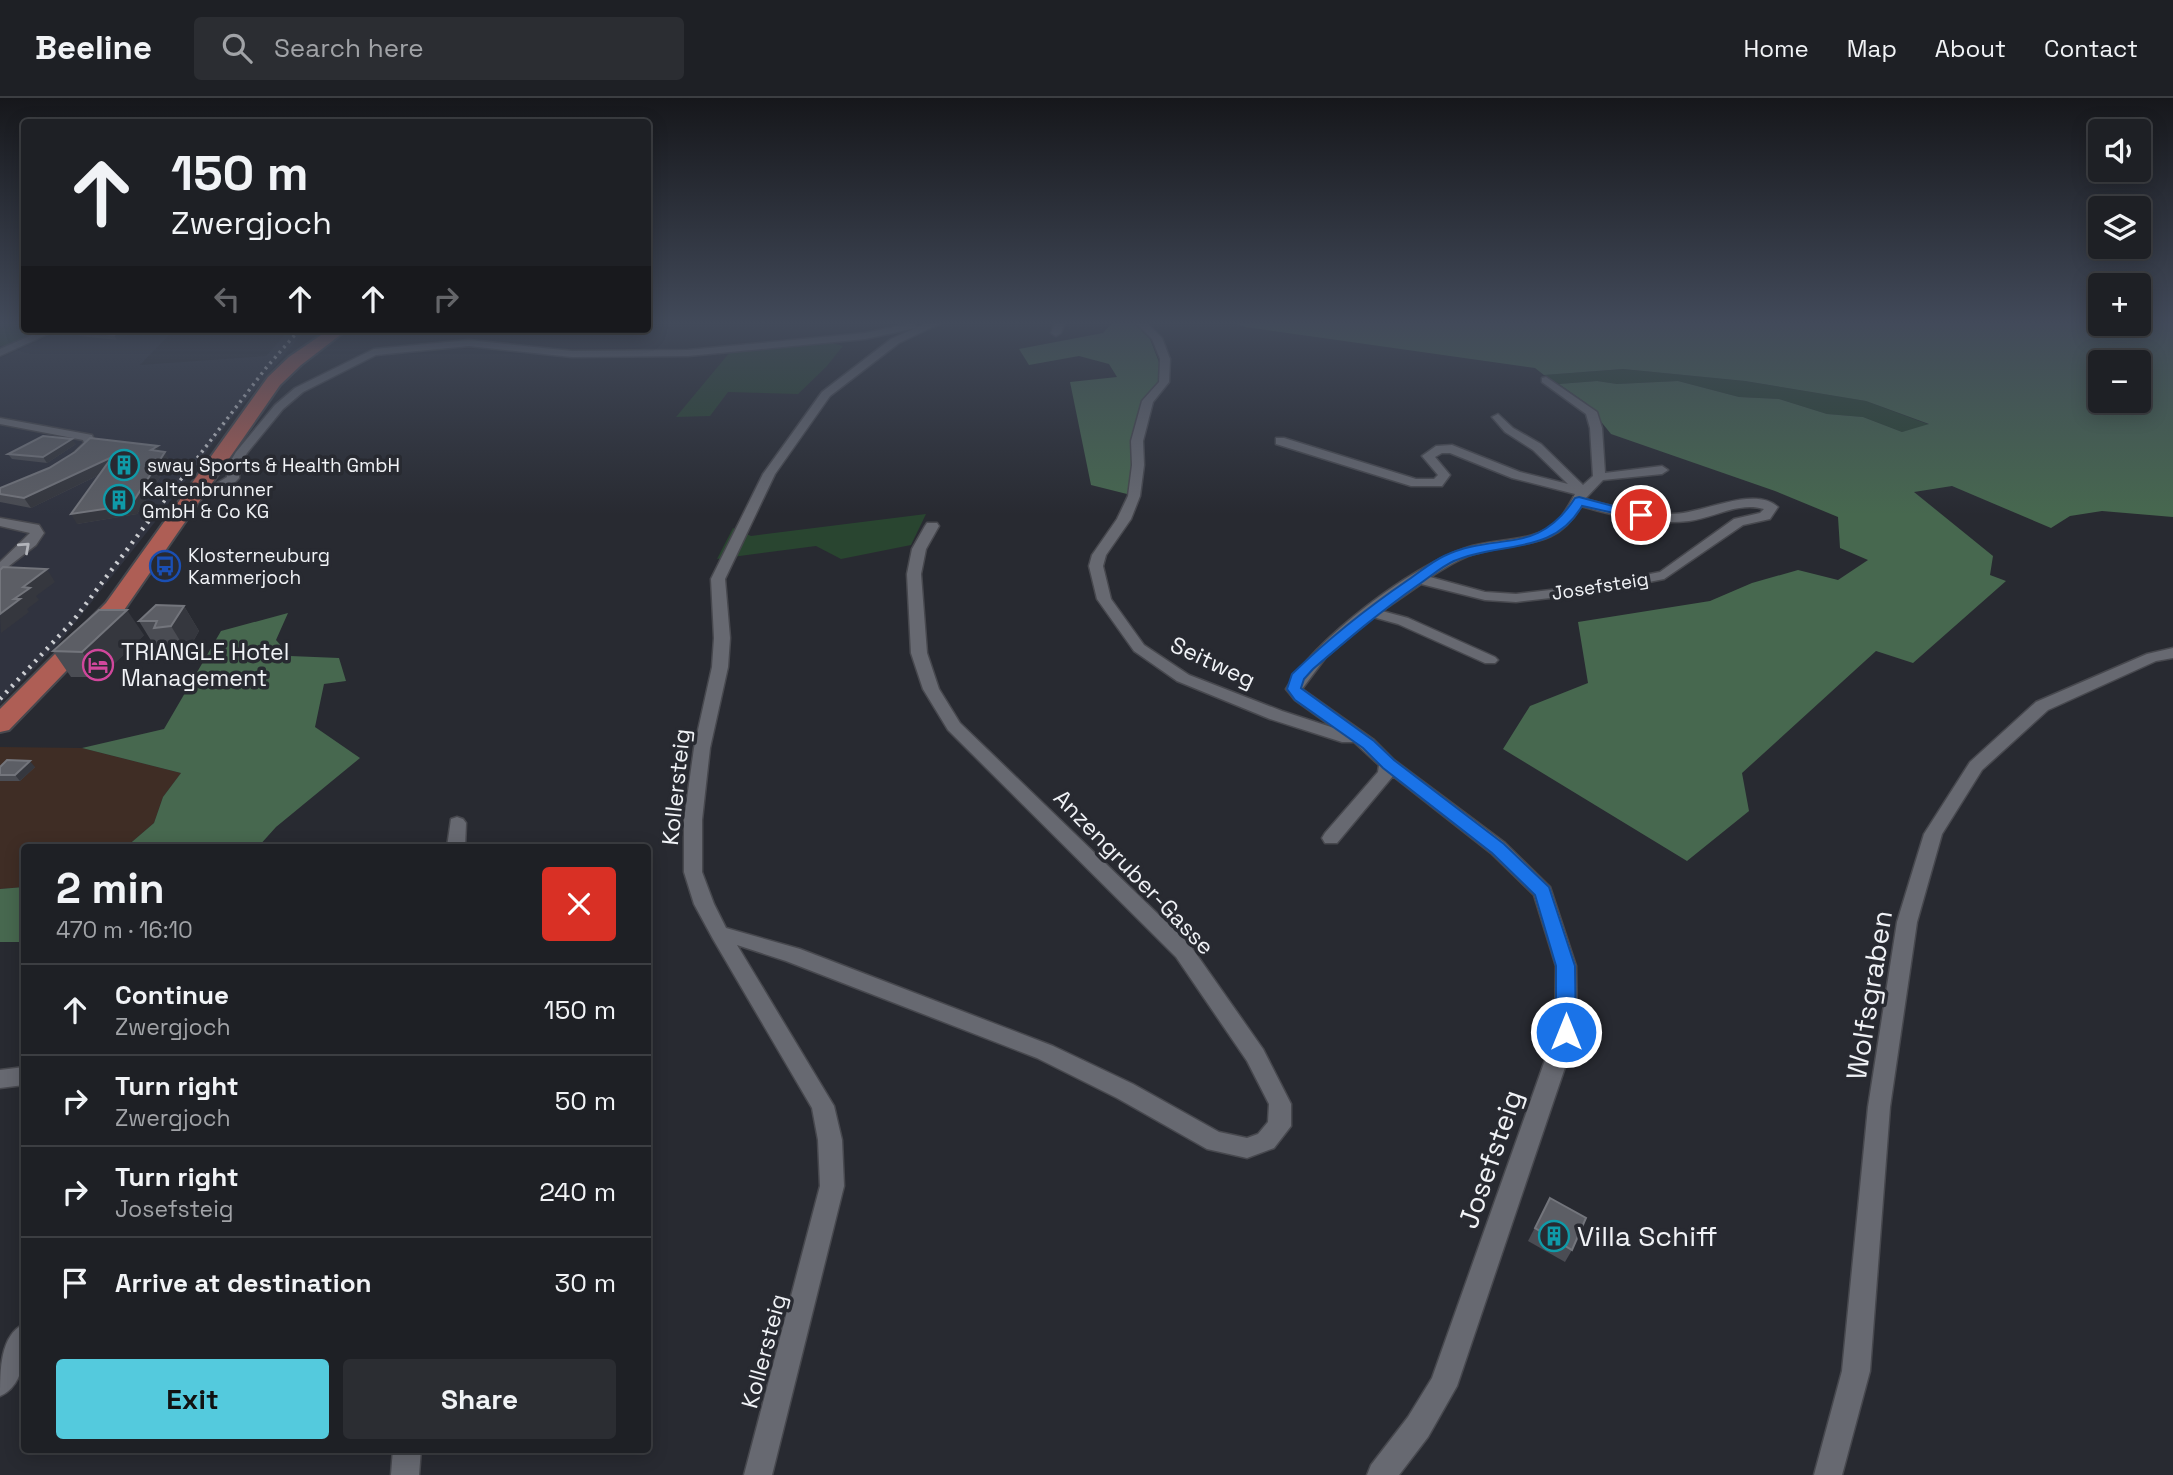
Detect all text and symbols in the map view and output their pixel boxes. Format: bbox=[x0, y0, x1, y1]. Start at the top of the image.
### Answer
search box bbox=[194, 17, 684, 80]
text: Beeline bbox=[35, 27, 152, 69]
icon: search bbox=[218, 29, 256, 67]
text: Search here bbox=[274, 31, 424, 65]
text: Home bbox=[1743, 33, 1809, 64]
text: Map bbox=[1847, 33, 1897, 64]
text: About bbox=[1935, 33, 2006, 64]
text: Contact bbox=[2044, 33, 2138, 64]
map controls bbox=[2088, 119, 2151, 413]
button: sound bbox=[2088, 119, 2151, 182]
text: 150 m bbox=[171, 142, 309, 204]
icon: ahead bbox=[56, 147, 147, 238]
button: layers bbox=[2088, 196, 2151, 259]
text: Zwergjoch bbox=[171, 203, 332, 243]
button: + bbox=[2088, 273, 2151, 336]
icon: left bbox=[208, 280, 246, 318]
icon: ahead bbox=[281, 280, 319, 318]
icon: ahead bbox=[354, 280, 392, 318]
icon: right bbox=[427, 280, 465, 318]
button: − bbox=[2088, 350, 2151, 413]
building icon: sway Sports & Health GmbH bbox=[107, 448, 141, 482]
place label: sway Sports & Health GmbH bbox=[147, 453, 400, 478]
place label: Kaltenbrunner GmbH & Co KG bbox=[142, 477, 273, 524]
building icon: Kaltenbrunner GmbH & Co KG bbox=[102, 483, 136, 517]
pin bbox=[1611, 485, 1671, 545]
icon: arrive bbox=[1622, 496, 1660, 534]
one-way arrow bbox=[17, 543, 30, 555]
place label: Klosterneuburg Kammerjoch bbox=[188, 543, 330, 590]
bus stop icon: Klosterneuburg Kammerjoch bbox=[148, 549, 182, 583]
street label: Josefsteig bbox=[1550, 566, 1650, 606]
street label: Seitweg bbox=[1166, 629, 1260, 695]
place label: TRIANGLE Hotel Management bbox=[121, 637, 289, 693]
hotel icon: TRIANGLE Hotel Management bbox=[81, 648, 115, 682]
street label: Kollersteig bbox=[655, 727, 697, 847]
street label: Anzengruber-Gasse bbox=[1047, 783, 1221, 961]
text: 2 min bbox=[56, 862, 165, 915]
button: close bbox=[542, 867, 616, 941]
street label: Wolfsgraben bbox=[1838, 908, 1900, 1082]
text: 470 m · 16:10 bbox=[56, 915, 193, 945]
text: Continue bbox=[115, 978, 229, 1012]
icon: ahead bbox=[56, 991, 94, 1029]
text: 150 m bbox=[544, 993, 616, 1027]
position arrow bbox=[1529, 995, 1603, 1069]
text: Zwergjoch bbox=[115, 1012, 231, 1042]
text: Turn right bbox=[115, 1069, 239, 1103]
icon: right bbox=[56, 1082, 94, 1120]
text: 50 m bbox=[555, 1084, 616, 1118]
street label: Josefsteig bbox=[1449, 1085, 1531, 1233]
text: Zwergjoch bbox=[115, 1103, 231, 1133]
text: Turn right bbox=[115, 1160, 239, 1194]
icon: right bbox=[56, 1173, 94, 1211]
text: 240 m bbox=[539, 1175, 616, 1209]
text: Josefsteig bbox=[115, 1194, 234, 1224]
place label: Villa Schiff bbox=[1577, 1218, 1718, 1254]
building icon: Villa Schiff bbox=[1537, 1219, 1571, 1253]
icon: arrive bbox=[56, 1264, 94, 1302]
text: Arrive at destination bbox=[115, 1266, 372, 1300]
text: 30 m bbox=[555, 1266, 616, 1300]
street label: Kollersteig bbox=[734, 1291, 794, 1411]
button: Exit bbox=[56, 1359, 329, 1439]
button: Share bbox=[343, 1359, 616, 1439]

